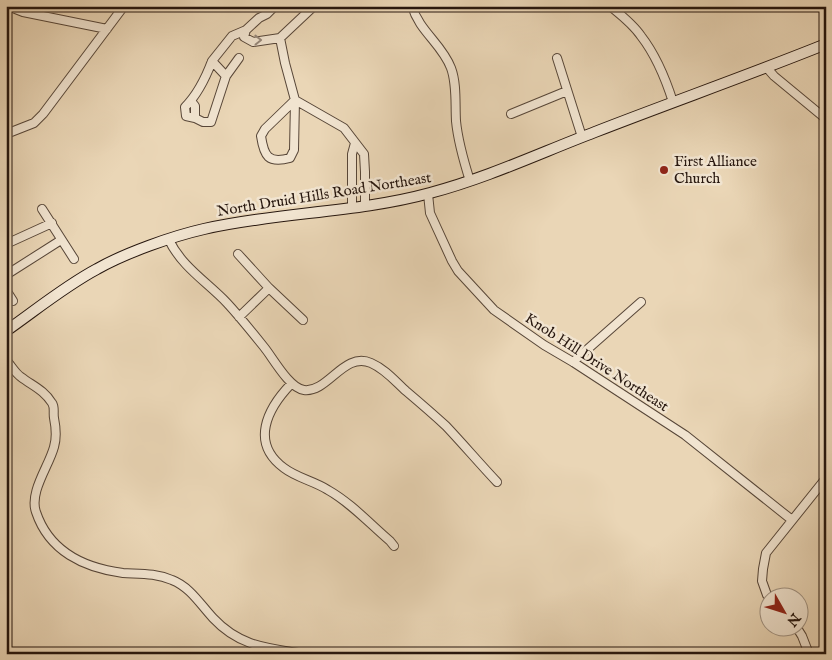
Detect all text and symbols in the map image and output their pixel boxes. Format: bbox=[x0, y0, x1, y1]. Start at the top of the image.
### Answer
one-way arrow bbox=[255, 35, 263, 46]
place label: First Alliance Church bbox=[674, 152, 757, 188]
marker: First Alliance Church bbox=[658, 164, 670, 176]
street label: North Druid Hills Road Northeast bbox=[215, 168, 433, 221]
street label: Knob Hill Drive Northeast bbox=[521, 309, 672, 416]
north arrow bbox=[760, 588, 810, 638]
text: N bbox=[783, 608, 805, 630]

